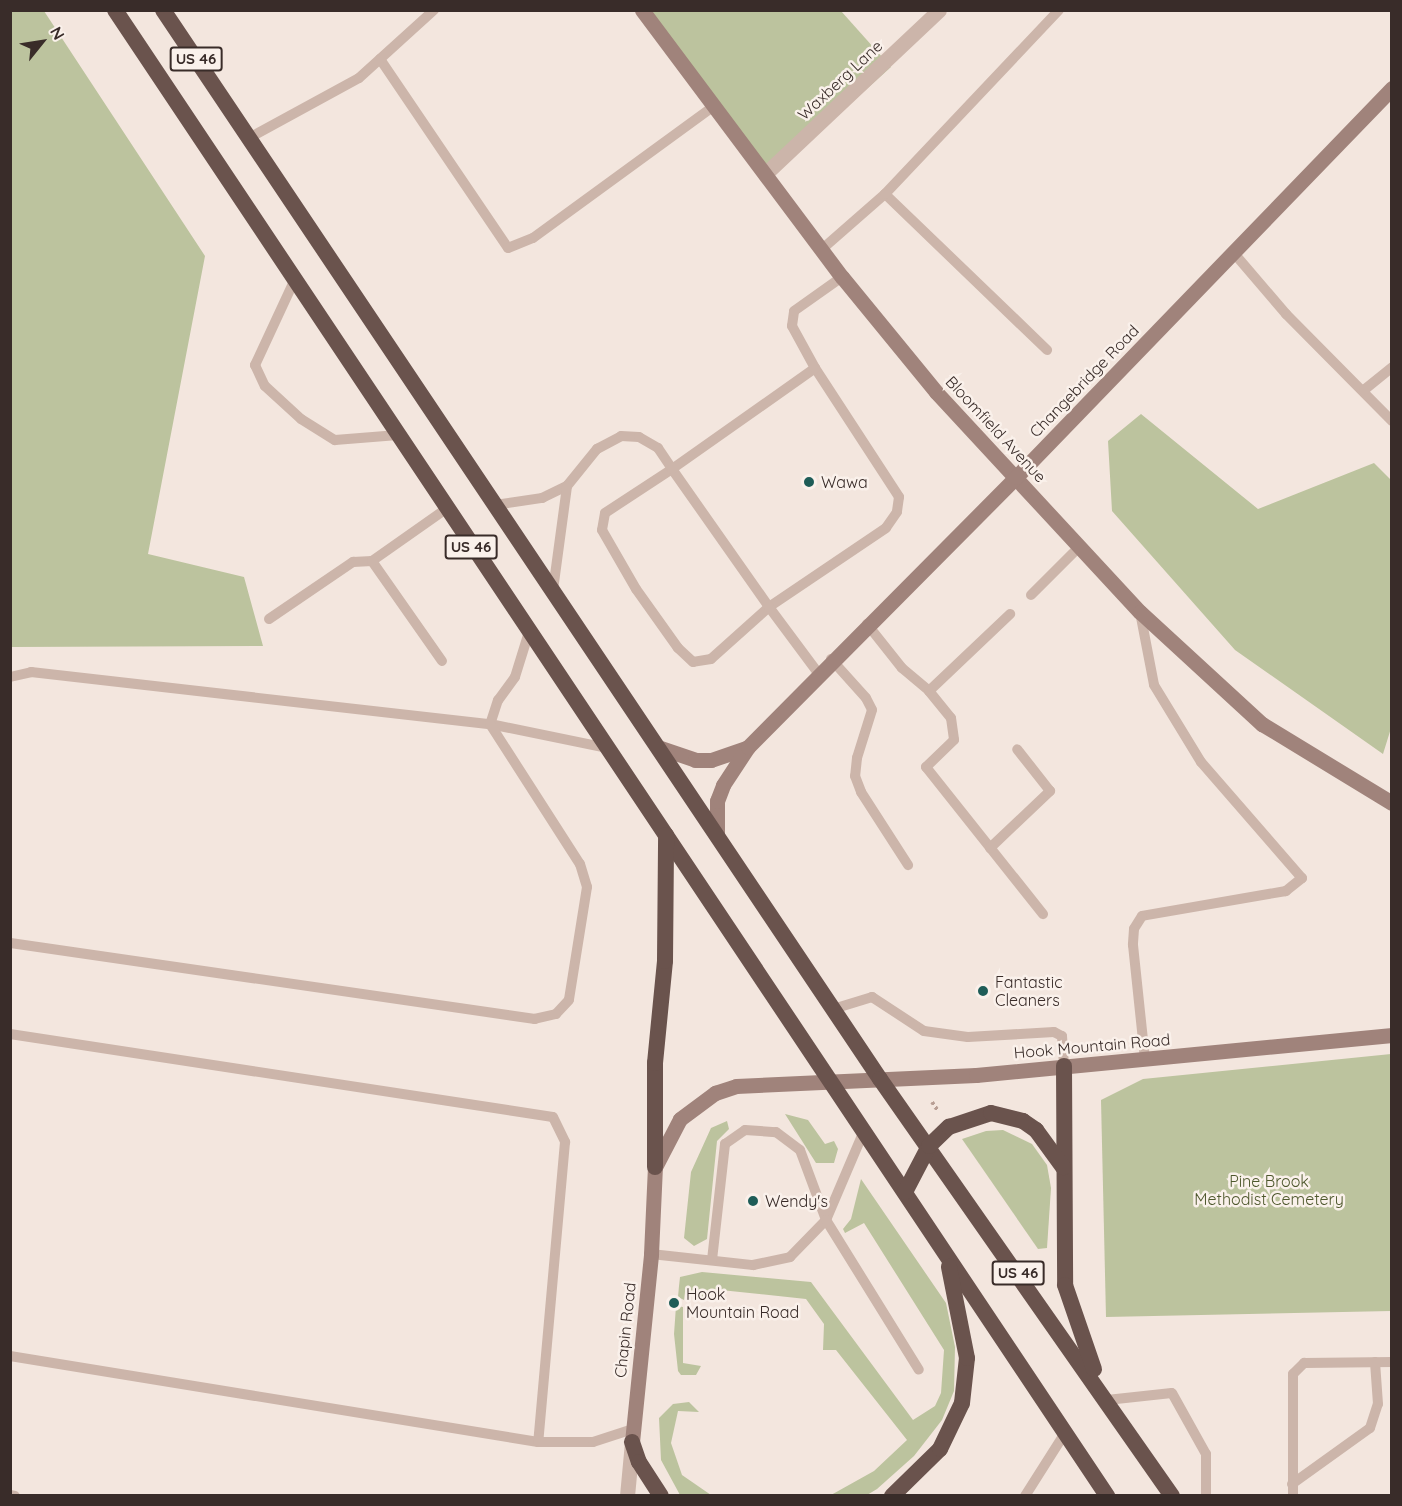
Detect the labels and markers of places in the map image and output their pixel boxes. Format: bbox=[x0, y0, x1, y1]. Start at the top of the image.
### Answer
place label: Wawa bbox=[821, 472, 868, 492]
marker: Wawa bbox=[802, 475, 816, 489]
place label: Fantastic Cleaners bbox=[995, 972, 1062, 1010]
marker: Fantastic Cleaners bbox=[976, 984, 990, 998]
place label: Wendy's bbox=[765, 1191, 828, 1211]
marker: Wendy's bbox=[746, 1194, 760, 1208]
place label: Hook Mountain Road bbox=[686, 1284, 799, 1322]
marker: Hook Mountain Road bbox=[667, 1296, 681, 1310]

